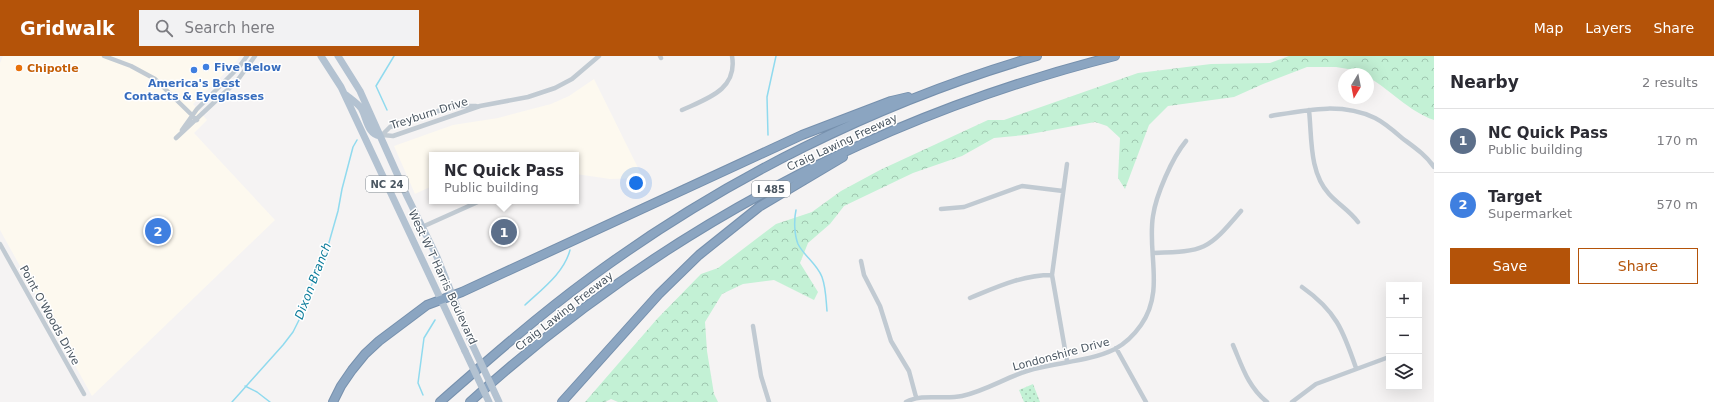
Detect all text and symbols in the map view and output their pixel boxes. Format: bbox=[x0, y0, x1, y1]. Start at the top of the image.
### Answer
search box bbox=[139, 10, 419, 46]
text: Gridwalk bbox=[20, 17, 115, 39]
icon: search bbox=[153, 17, 175, 39]
text: Search here bbox=[185, 19, 275, 37]
text: Map bbox=[1534, 20, 1563, 36]
text: Layers bbox=[1585, 20, 1632, 36]
text: Share bbox=[1654, 20, 1694, 36]
place label: Five Below bbox=[214, 61, 281, 74]
place label: Chipotle bbox=[27, 62, 79, 75]
marker: Five Below bbox=[201, 62, 211, 72]
marker: Chipotle bbox=[14, 63, 24, 73]
marker: America's Best Contacts & Eyeglasses bbox=[189, 65, 199, 75]
north arrow bbox=[1338, 68, 1374, 104]
text: Nearby bbox=[1450, 72, 1519, 92]
text: 2 results bbox=[1642, 75, 1698, 90]
place label: America's Best Contacts & Eyeglasses bbox=[124, 77, 264, 103]
street label: Treyburn Drive bbox=[388, 95, 470, 132]
street label: Craig Lawing Freeway bbox=[785, 111, 900, 174]
text: NC Quick Pass bbox=[1488, 124, 1608, 142]
text: 1 bbox=[1458, 133, 1468, 148]
text: 170 m bbox=[1656, 133, 1698, 148]
text: Public building bbox=[1488, 142, 1583, 157]
popup bbox=[429, 152, 579, 204]
text: NC Quick Pass bbox=[444, 162, 564, 180]
your location bbox=[626, 173, 646, 193]
road number: NC 24 bbox=[366, 176, 408, 192]
text: Public building bbox=[444, 180, 539, 195]
road number: I 485 bbox=[752, 181, 790, 197]
text: Target bbox=[1488, 188, 1542, 206]
text: 2 bbox=[1458, 197, 1468, 212]
text: 570 m bbox=[1656, 197, 1698, 212]
text: Supermarket bbox=[1488, 206, 1572, 221]
street label: West W T Harris Boulevard bbox=[406, 208, 479, 347]
pin: 2 bbox=[145, 216, 171, 246]
pin: 1 bbox=[491, 217, 517, 247]
water label: Dixon Branch bbox=[292, 241, 334, 321]
button: Save bbox=[1450, 248, 1570, 284]
button: Share bbox=[1578, 248, 1698, 284]
street label: Point O'Woods Drive bbox=[17, 263, 82, 367]
street label: Craig Lawing Freeway bbox=[513, 269, 616, 354]
map controls bbox=[1386, 282, 1422, 390]
button: + bbox=[1386, 282, 1422, 318]
button: − bbox=[1386, 318, 1422, 354]
street label: Londonshire Drive bbox=[1011, 335, 1111, 374]
button: layers bbox=[1386, 354, 1422, 390]

